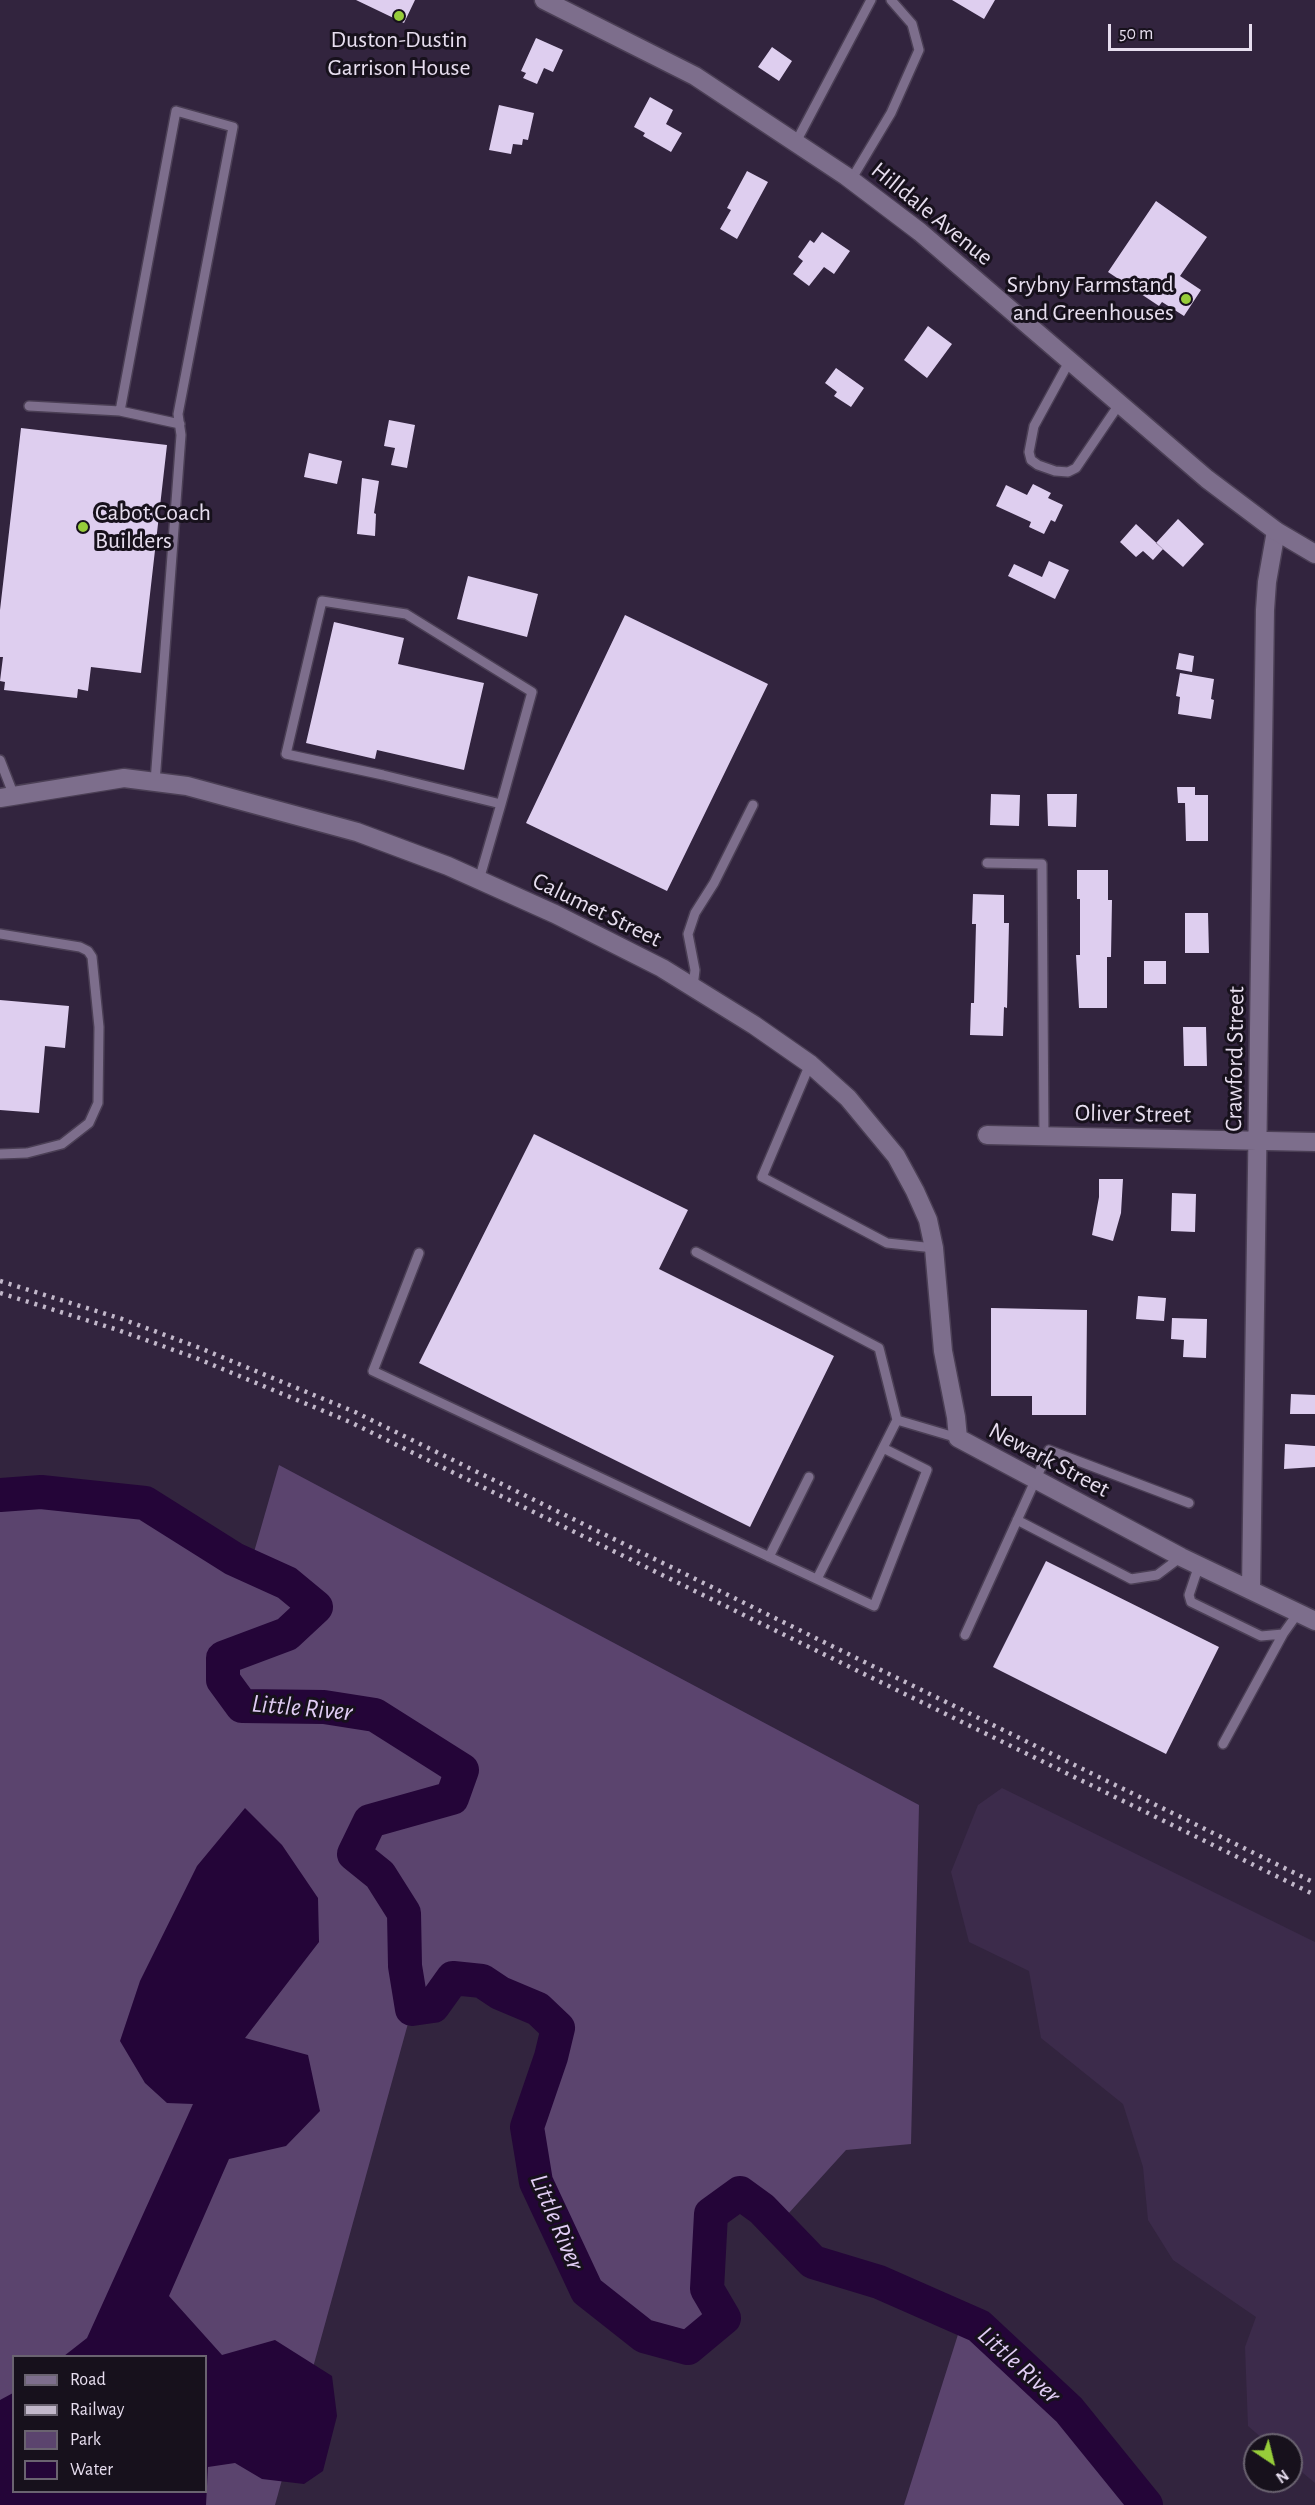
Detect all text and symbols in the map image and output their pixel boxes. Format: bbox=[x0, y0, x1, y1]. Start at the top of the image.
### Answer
marker: Duston-Dustin Garrison House bbox=[392, 9, 406, 23]
scale bar bbox=[1111, 12, 1255, 50]
text: 50 m bbox=[1119, 25, 1153, 43]
place label: Duston-Dustin Garrison House bbox=[328, 26, 470, 82]
street label: Hilldale Avenue bbox=[865, 156, 999, 272]
place label: Srybny Farmstand and Greenhouses bbox=[1007, 271, 1174, 327]
marker: Srybny Farmstand and Greenhouses bbox=[1179, 292, 1193, 306]
place label: Cabot Coach Builders bbox=[95, 499, 211, 555]
marker: Cabot Coach Builders bbox=[76, 520, 90, 534]
street label: Calumet Street bbox=[528, 866, 666, 954]
street label: Crawford Street bbox=[1219, 986, 1251, 1132]
street label: Oliver Street bbox=[1075, 1099, 1191, 1129]
street label: Newark Street bbox=[984, 1416, 1114, 1504]
water label: Little River bbox=[250, 1688, 354, 1728]
water label: Little River bbox=[523, 2169, 591, 2275]
water label: Little River bbox=[971, 2320, 1067, 2410]
legend bbox=[12, 2355, 207, 2493]
text: Road bbox=[70, 2371, 106, 2389]
text: Railway bbox=[70, 2401, 124, 2419]
text: Park bbox=[70, 2431, 101, 2449]
north arrow bbox=[1243, 2433, 1303, 2493]
text: Water bbox=[70, 2461, 113, 2479]
text: N bbox=[1273, 2466, 1291, 2486]

